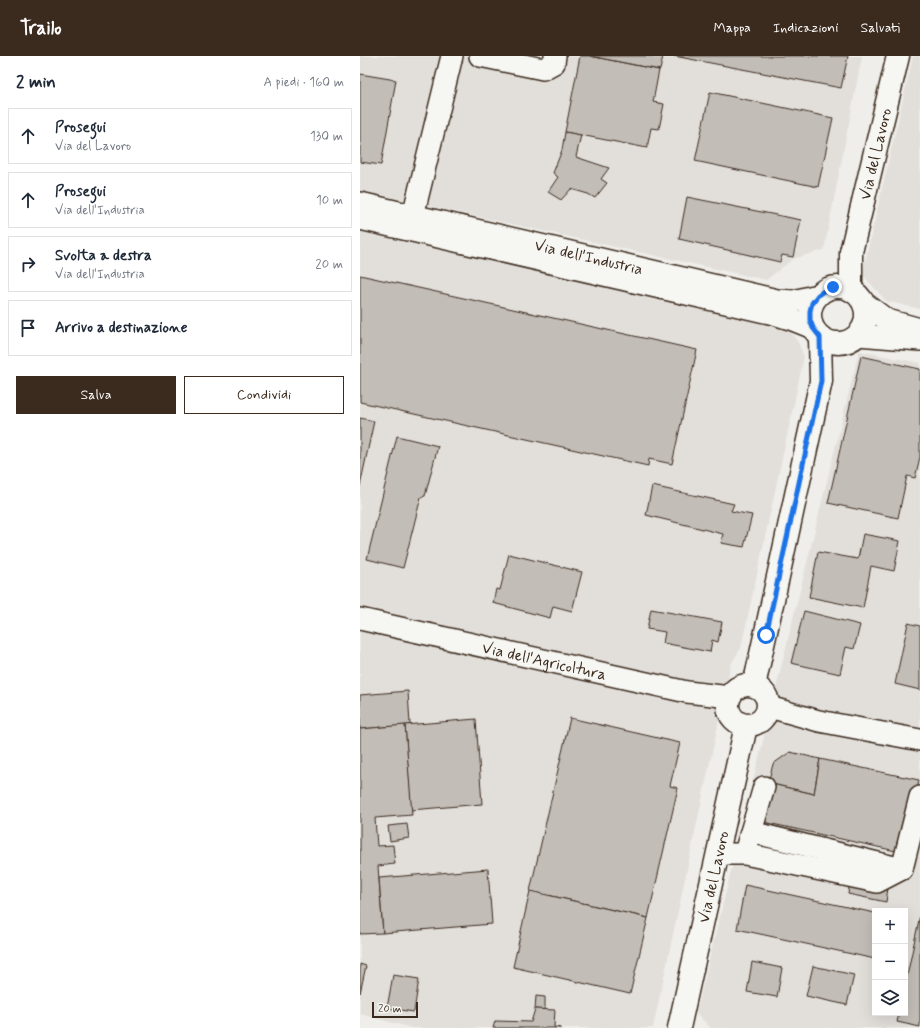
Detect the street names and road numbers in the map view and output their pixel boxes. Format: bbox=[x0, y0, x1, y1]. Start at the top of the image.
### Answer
street label: Via del Lavoro bbox=[855, 106, 897, 202]
street label: Via dell'Industria bbox=[532, 235, 645, 280]
street label: Via dell'Agricoltura bbox=[480, 638, 608, 686]
street label: Via del Lavoro bbox=[694, 829, 734, 925]

